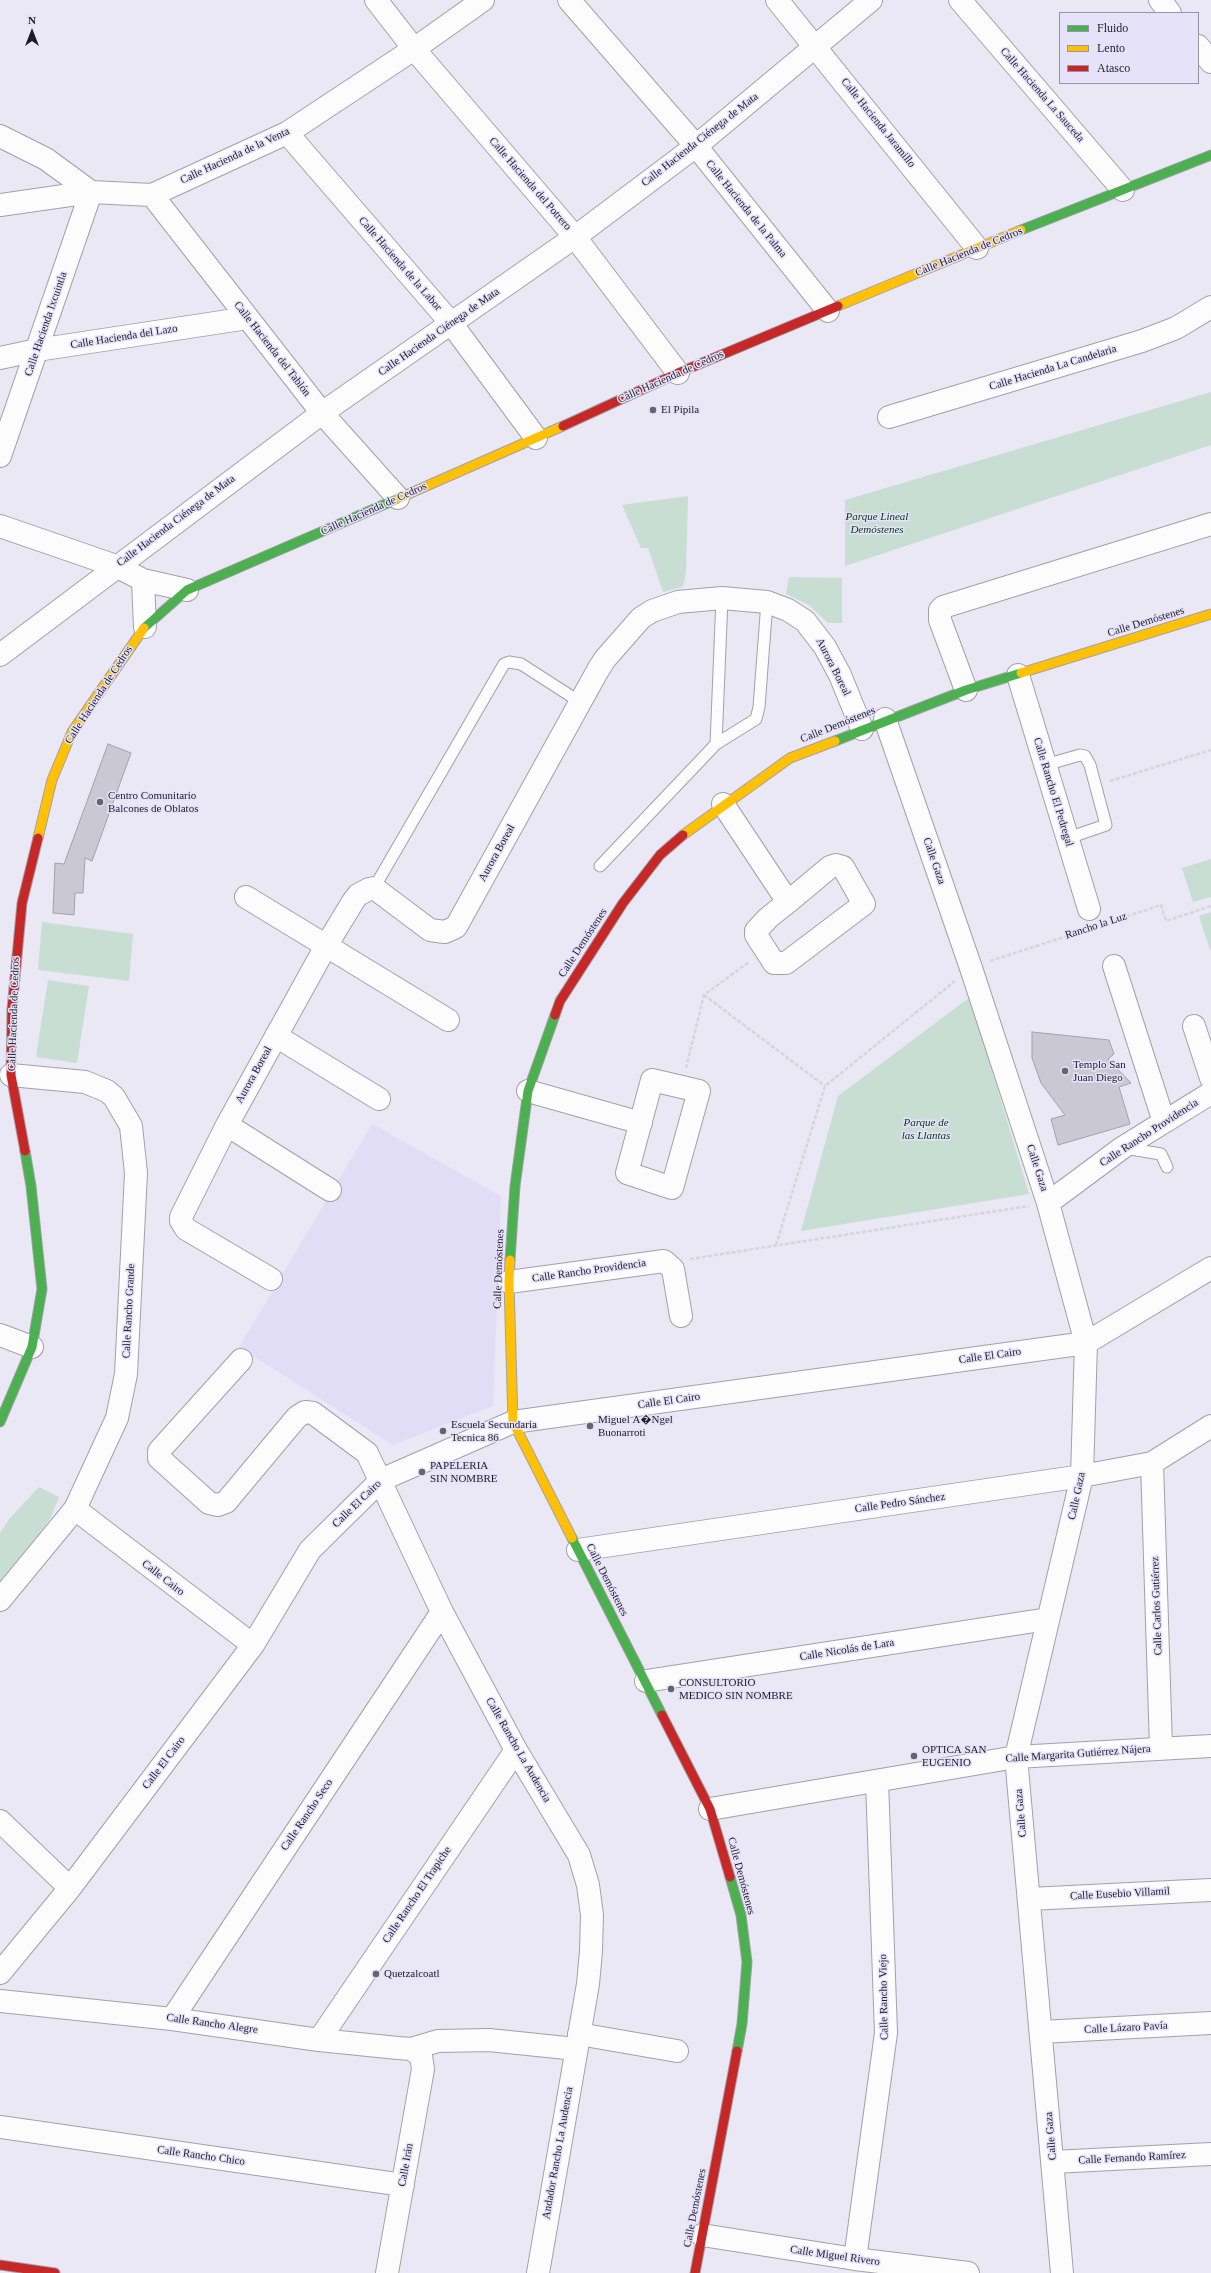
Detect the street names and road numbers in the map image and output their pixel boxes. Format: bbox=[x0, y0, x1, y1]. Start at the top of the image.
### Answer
street label: Calle Hacienda La Sauceda bbox=[997, 45, 1087, 145]
street label: Calle Hacienda Jaramillo bbox=[838, 76, 918, 170]
street label: Calle Hacienda Ciénega de Mata bbox=[639, 90, 761, 190]
street label: Calle Hacienda de la Venta bbox=[178, 125, 292, 187]
street label: Calle Hacienda del Potrero bbox=[486, 135, 574, 233]
street label: Calle Hacienda de la Palma bbox=[703, 158, 789, 260]
street label: Calle Hacienda de la Labor bbox=[356, 214, 444, 314]
street label: Calle Hacienda de Cedros bbox=[913, 224, 1025, 280]
street label: Calle Hacienda Ixcuintla bbox=[22, 270, 70, 378]
street label: Calle Hacienda Ciénega de Mata bbox=[376, 285, 502, 379]
street label: Calle Hacienda del Tablón bbox=[231, 299, 313, 399]
street label: Calle Hacienda del Lazo bbox=[69, 322, 179, 352]
street label: Calle Hacienda La Candelaria bbox=[988, 342, 1118, 394]
street label: Calle Hacienda de Cedros bbox=[616, 348, 726, 406]
street label: Calle Hacienda Ciénega de Mata bbox=[114, 472, 238, 570]
street label: Calle Hacienda de Cedros bbox=[319, 480, 429, 538]
street label: Calle Demóstenes bbox=[1106, 604, 1186, 640]
street label: Aurora Boreal bbox=[813, 636, 853, 698]
street label: Calle Hacienda de Cedros bbox=[62, 643, 136, 747]
street label: Calle Demóstenes bbox=[799, 704, 877, 746]
street label: Calle Rancho El Pedregal bbox=[1030, 736, 1076, 848]
street label: Aurora Boreal bbox=[476, 822, 518, 884]
street label: Calle Gaza bbox=[920, 836, 948, 886]
street label: Calle Demóstenes bbox=[556, 906, 610, 980]
street label: Rancho la Luz bbox=[1063, 910, 1129, 942]
street label: Calle Hacienda de Cedros bbox=[5, 957, 23, 1071]
street label: Aurora Boreal bbox=[233, 1044, 275, 1106]
street label: Calle Rancho Providencia bbox=[1097, 1096, 1201, 1170]
street label: Calle Gaza bbox=[1023, 1143, 1051, 1193]
street label: Calle Demóstenes bbox=[491, 1229, 507, 1309]
street label: Calle Rancho Providencia bbox=[531, 1256, 647, 1286]
street label: Calle Rancho Grande bbox=[120, 1263, 138, 1359]
street label: Calle El Cairo bbox=[958, 1345, 1022, 1367]
street label: Calle El Cairo bbox=[637, 1390, 701, 1412]
street label: Calle Gaza bbox=[1065, 1471, 1089, 1521]
street label: Calle El Cairo bbox=[330, 1477, 384, 1531]
street label: Calle Pedro Sánchez bbox=[854, 1490, 946, 1516]
street label: Calle Demóstenes bbox=[583, 1541, 631, 1619]
street label: Calle Carlos Gutiérrez bbox=[1149, 1556, 1165, 1656]
street label: Calle Cairo bbox=[139, 1557, 187, 1599]
street label: Calle Nicolás de Lara bbox=[799, 1636, 895, 1664]
street label: Calle Rancho La Audencia bbox=[483, 1695, 553, 1805]
street label: Calle El Cairo bbox=[140, 1734, 188, 1792]
street label: Calle Margarita Gutiérrez Nájera bbox=[1005, 1742, 1151, 1766]
street label: Calle Rancho Seco bbox=[278, 1777, 336, 1853]
street label: Calle Gaza bbox=[1012, 1788, 1030, 1838]
street label: Calle Demóstenes bbox=[724, 1836, 758, 1916]
street label: Calle Rancho El Trapiche bbox=[380, 1844, 454, 1946]
street label: Calle Eusebio Villamil bbox=[1070, 1885, 1170, 1903]
street label: Calle Rancho Viejo bbox=[877, 1954, 891, 2040]
street label: Calle Rancho Alegre bbox=[165, 2011, 259, 2037]
street label: Calle Lázaro Pavía bbox=[1084, 2019, 1168, 2037]
street label: Andador Rancho La Audencia bbox=[540, 2086, 576, 2220]
street label: Calle Gaza bbox=[1042, 2111, 1060, 2161]
street label: Calle Irán bbox=[396, 2142, 416, 2188]
street label: Calle Rancho Chico bbox=[156, 2143, 246, 2169]
street label: Calle Fernando Ramírez bbox=[1078, 2149, 1186, 2167]
street label: Calle Demóstenes bbox=[681, 2168, 709, 2248]
street label: Calle Miguel Rivero bbox=[789, 2243, 881, 2269]

